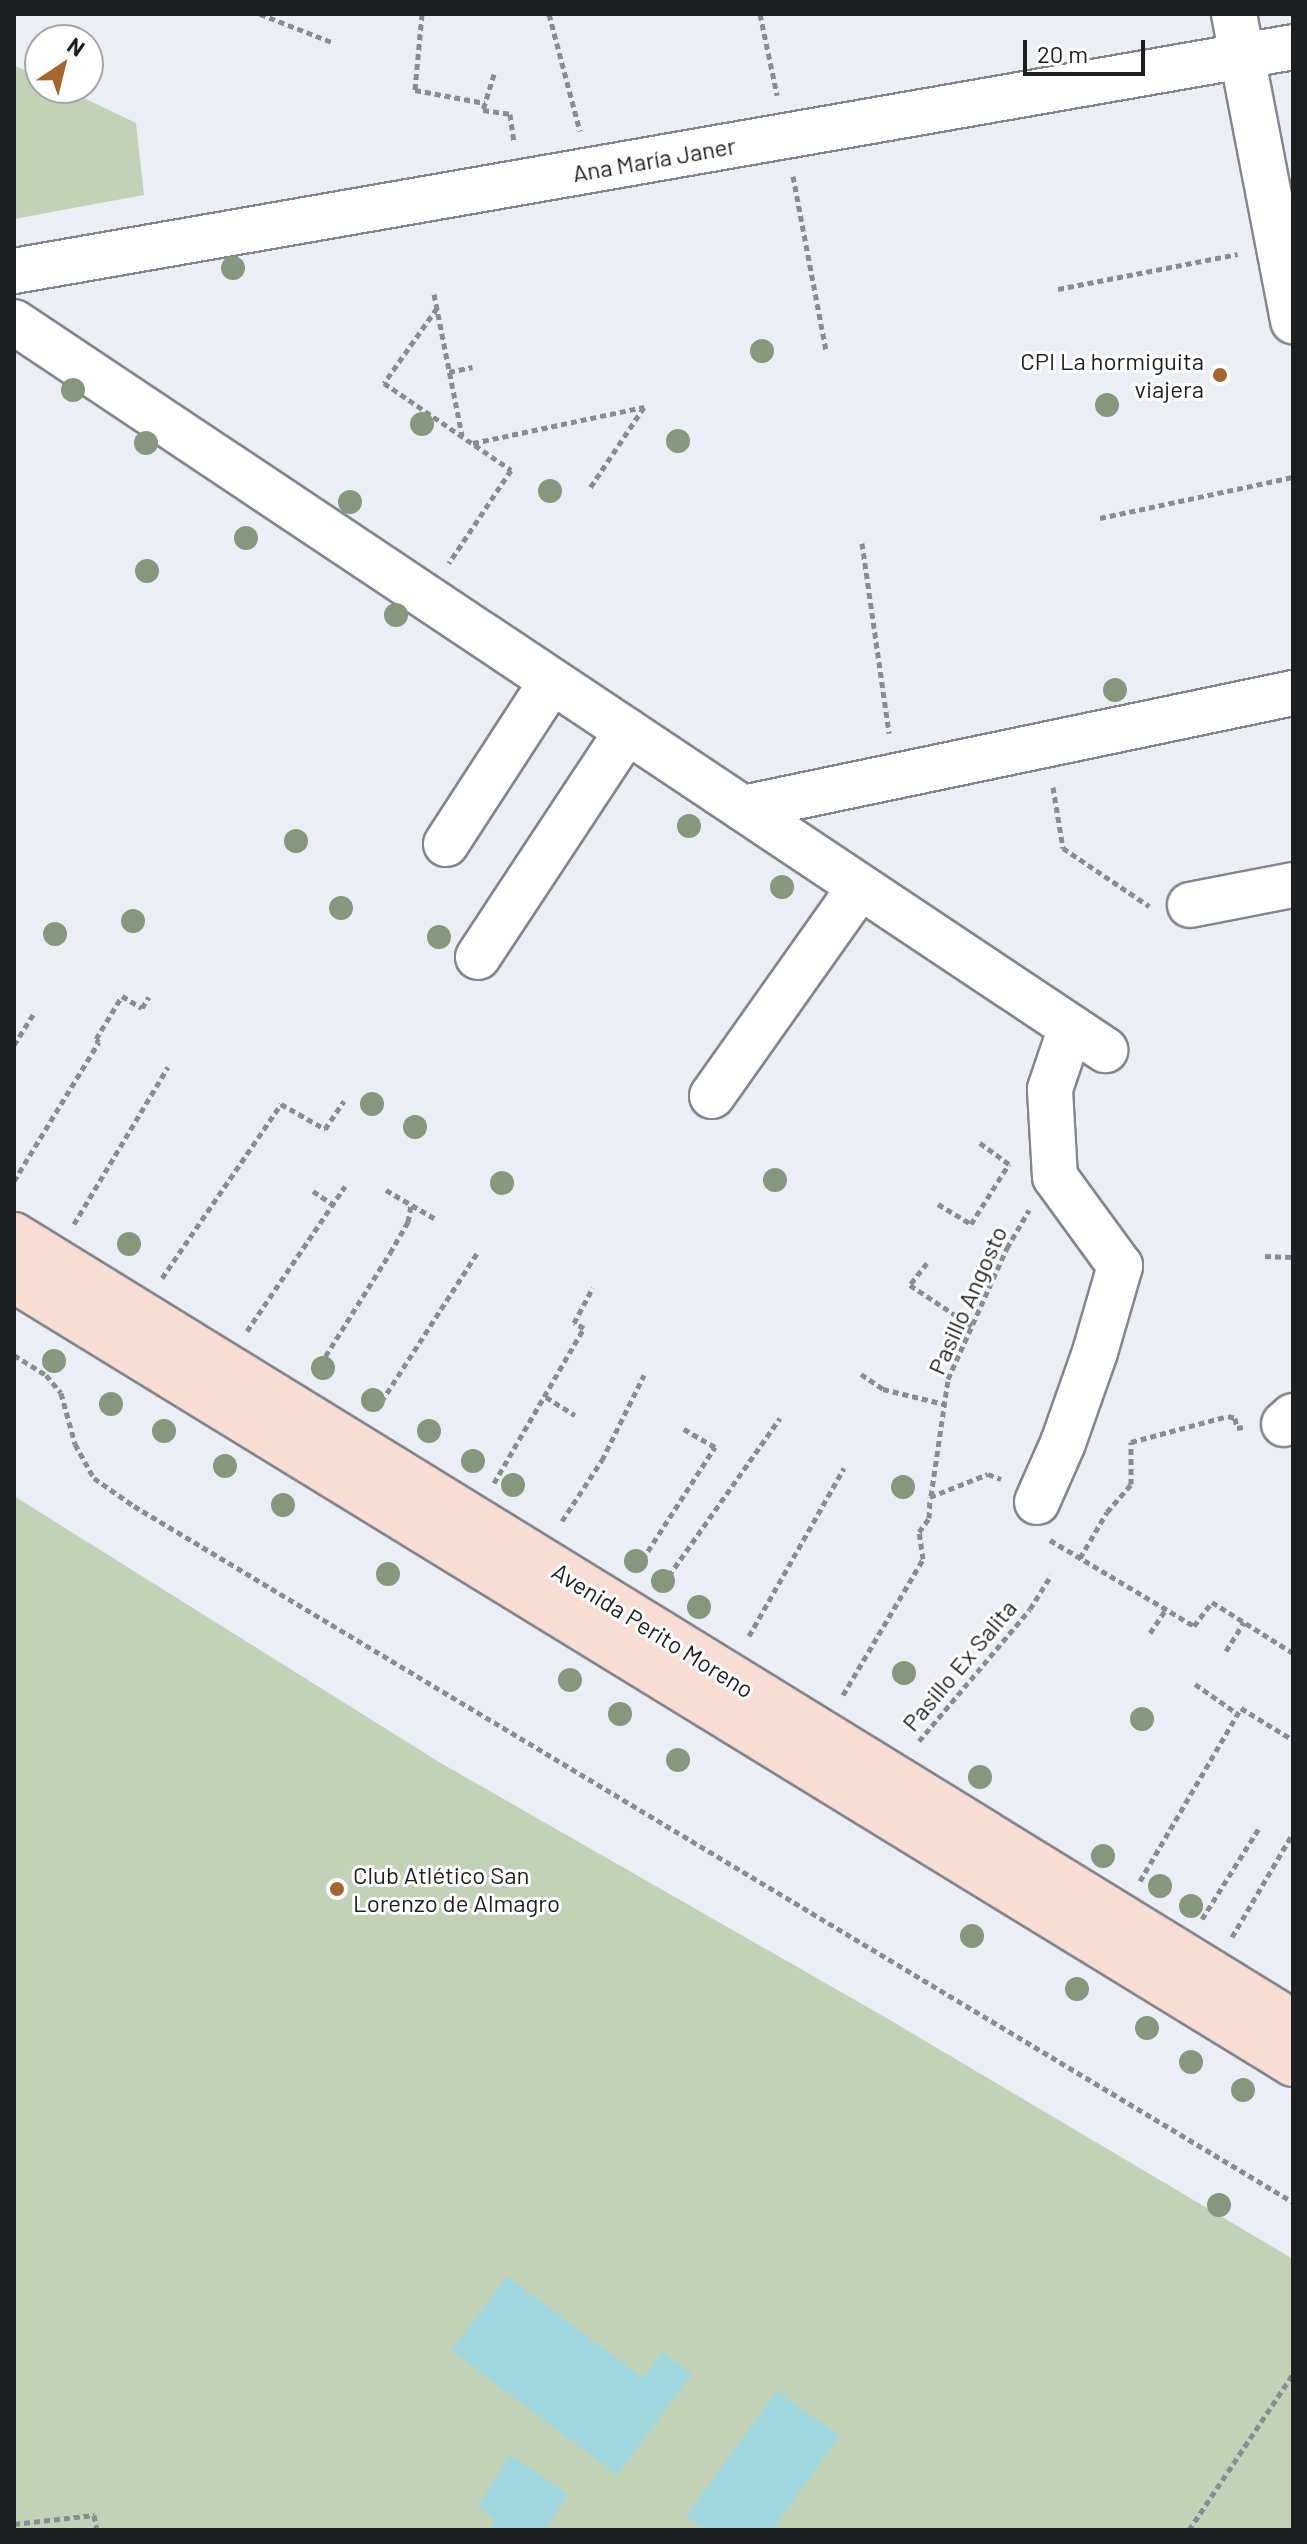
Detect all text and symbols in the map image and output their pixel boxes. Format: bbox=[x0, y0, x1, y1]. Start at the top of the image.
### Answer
north arrow bbox=[24, 24, 104, 104]
scale bar bbox=[1027, 24, 1149, 74]
text: N bbox=[63, 31, 90, 61]
text: 20 m bbox=[1037, 39, 1088, 68]
street label: Ana María Janer bbox=[570, 130, 738, 188]
place label: CPI La hormiguita viajera bbox=[1020, 347, 1204, 403]
marker: CPI La hormiguita viajera bbox=[1211, 366, 1229, 384]
street label: Pasillo Angosto bbox=[921, 1221, 1013, 1379]
street label: Avenida Perito Moreno bbox=[547, 1556, 759, 1704]
street label: Pasillo Ex Salita bbox=[896, 1593, 1022, 1737]
place label: Club Atlético San Lorenzo de Almagro bbox=[353, 1861, 560, 1917]
marker: Club Atlético San Lorenzo de Almagro bbox=[328, 1880, 346, 1898]

